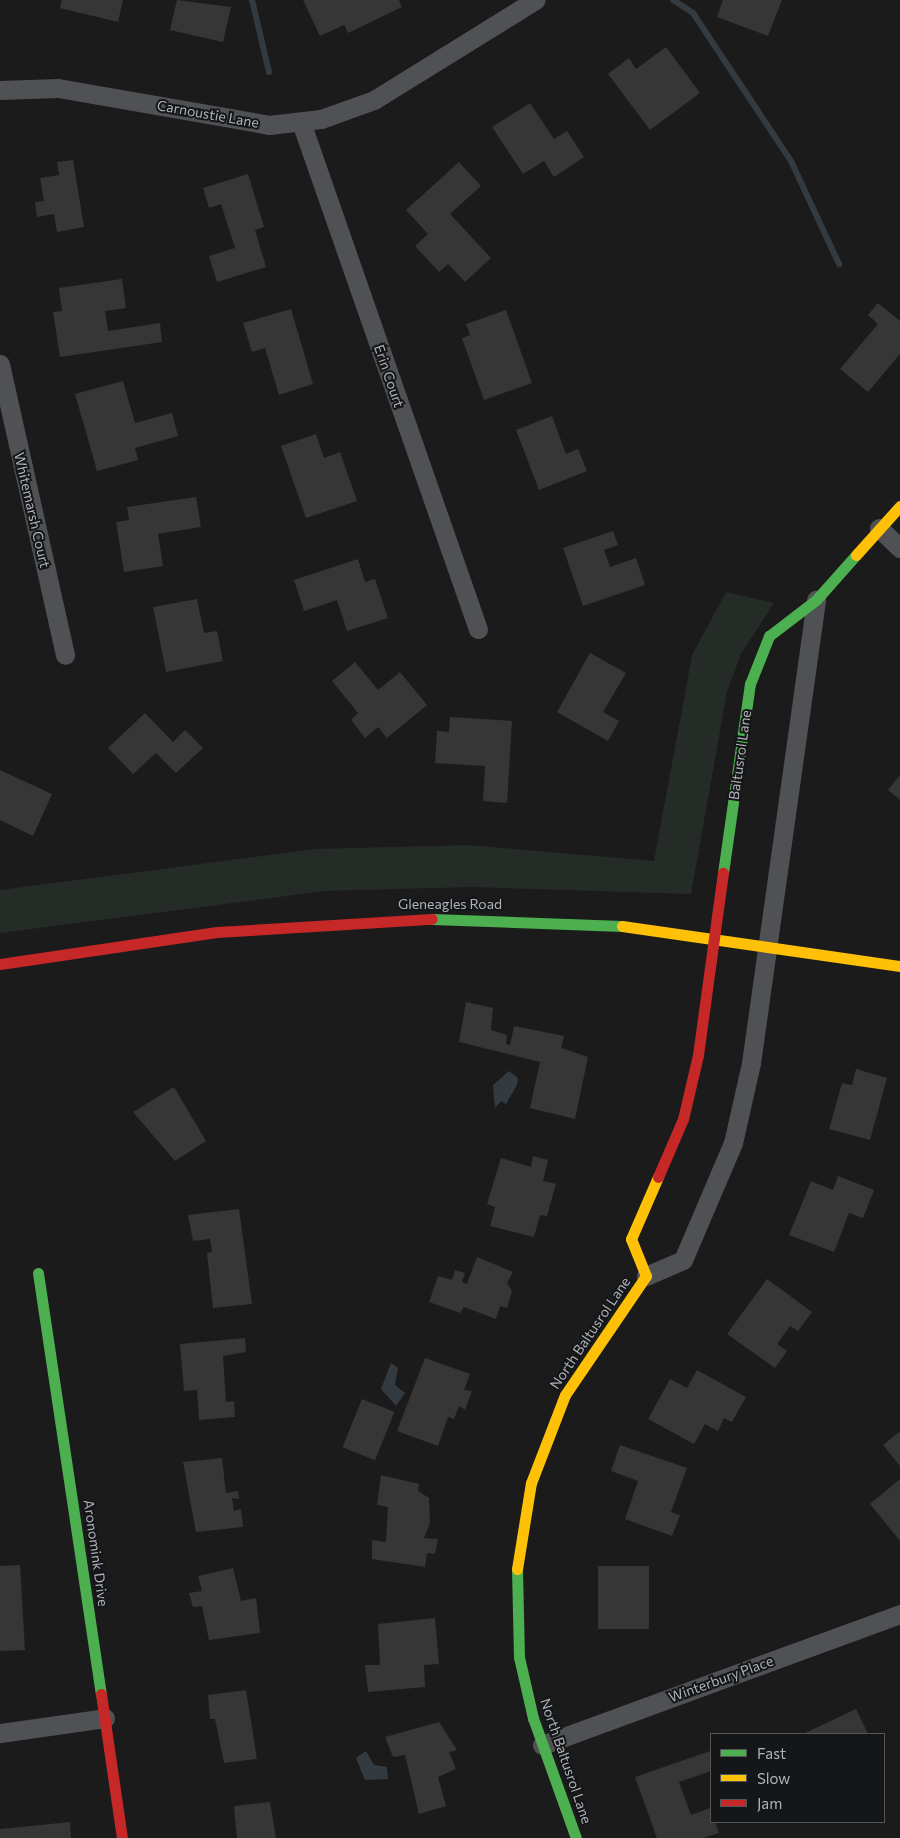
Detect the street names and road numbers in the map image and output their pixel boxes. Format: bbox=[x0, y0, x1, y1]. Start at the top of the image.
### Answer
street label: Carnoustie Lane bbox=[156, 97, 260, 131]
street label: Erin Court bbox=[370, 342, 408, 410]
street label: Whitemarsh Court bbox=[11, 451, 53, 569]
street label: Baltusrol Lane bbox=[725, 709, 755, 801]
street label: Gleneagles Road bbox=[398, 896, 502, 912]
street label: North Baltusrol Lane bbox=[546, 1274, 634, 1392]
street label: Aronomink Drive bbox=[80, 1499, 112, 1607]
street label: Winterbury Place bbox=[666, 1652, 776, 1706]
street label: North Baltusrol Lane bbox=[537, 1696, 595, 1826]

